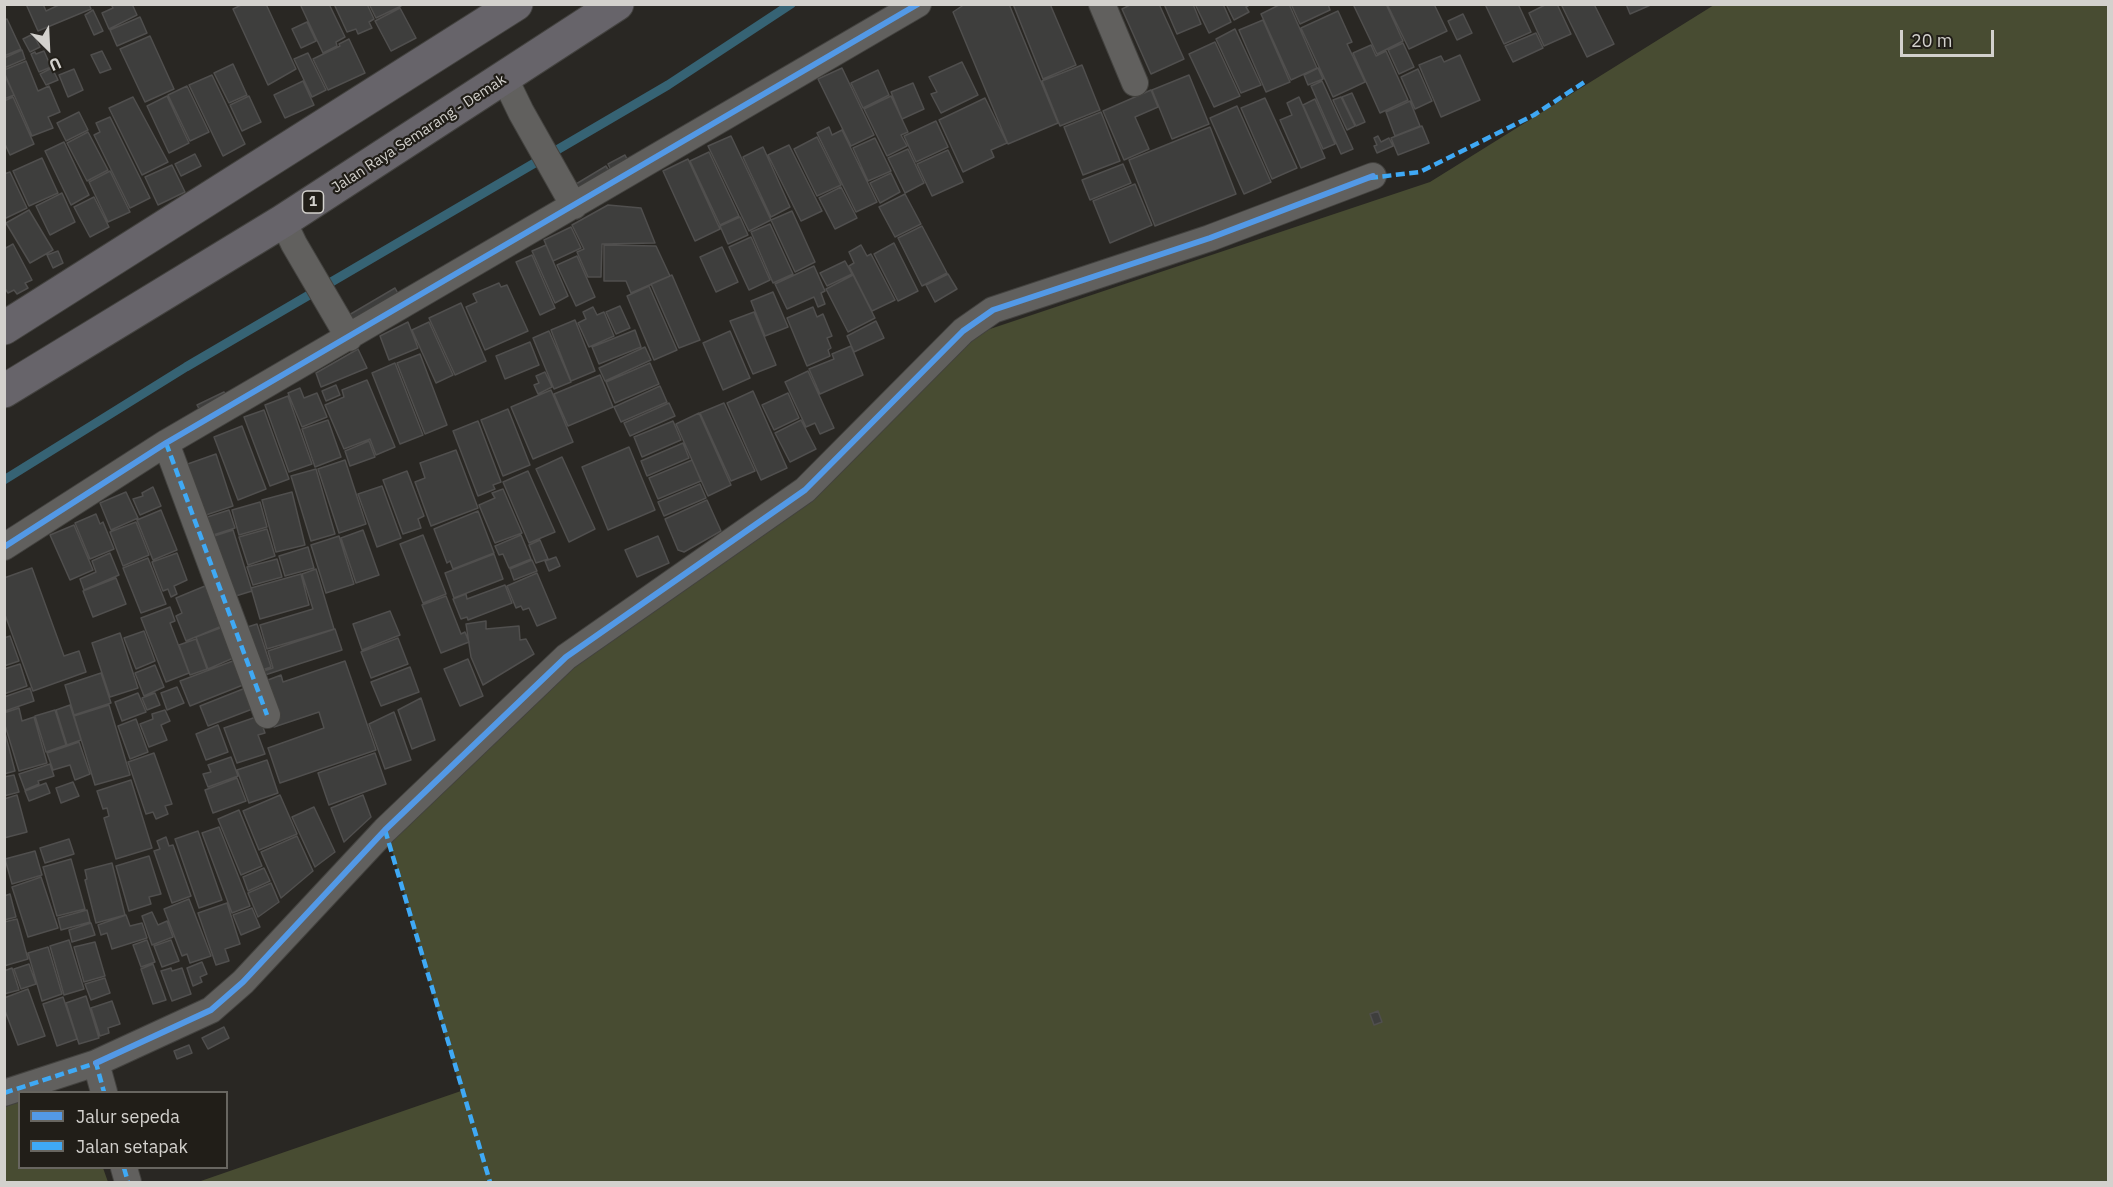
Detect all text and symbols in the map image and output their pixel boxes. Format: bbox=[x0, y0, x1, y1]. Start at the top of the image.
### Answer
north arrow bbox=[18, 18, 78, 78]
scale bar bbox=[1903, 18, 1998, 56]
text: 20 m bbox=[1911, 29, 1953, 52]
text: U bbox=[46, 53, 64, 76]
street label: Jalan Raya Semarang - Demak bbox=[328, 71, 510, 197]
road number: 1 bbox=[302, 191, 324, 213]
legend bbox=[18, 1091, 228, 1169]
text: Jalur sepeda bbox=[76, 1105, 180, 1128]
text: Jalan setapak bbox=[76, 1135, 188, 1158]

